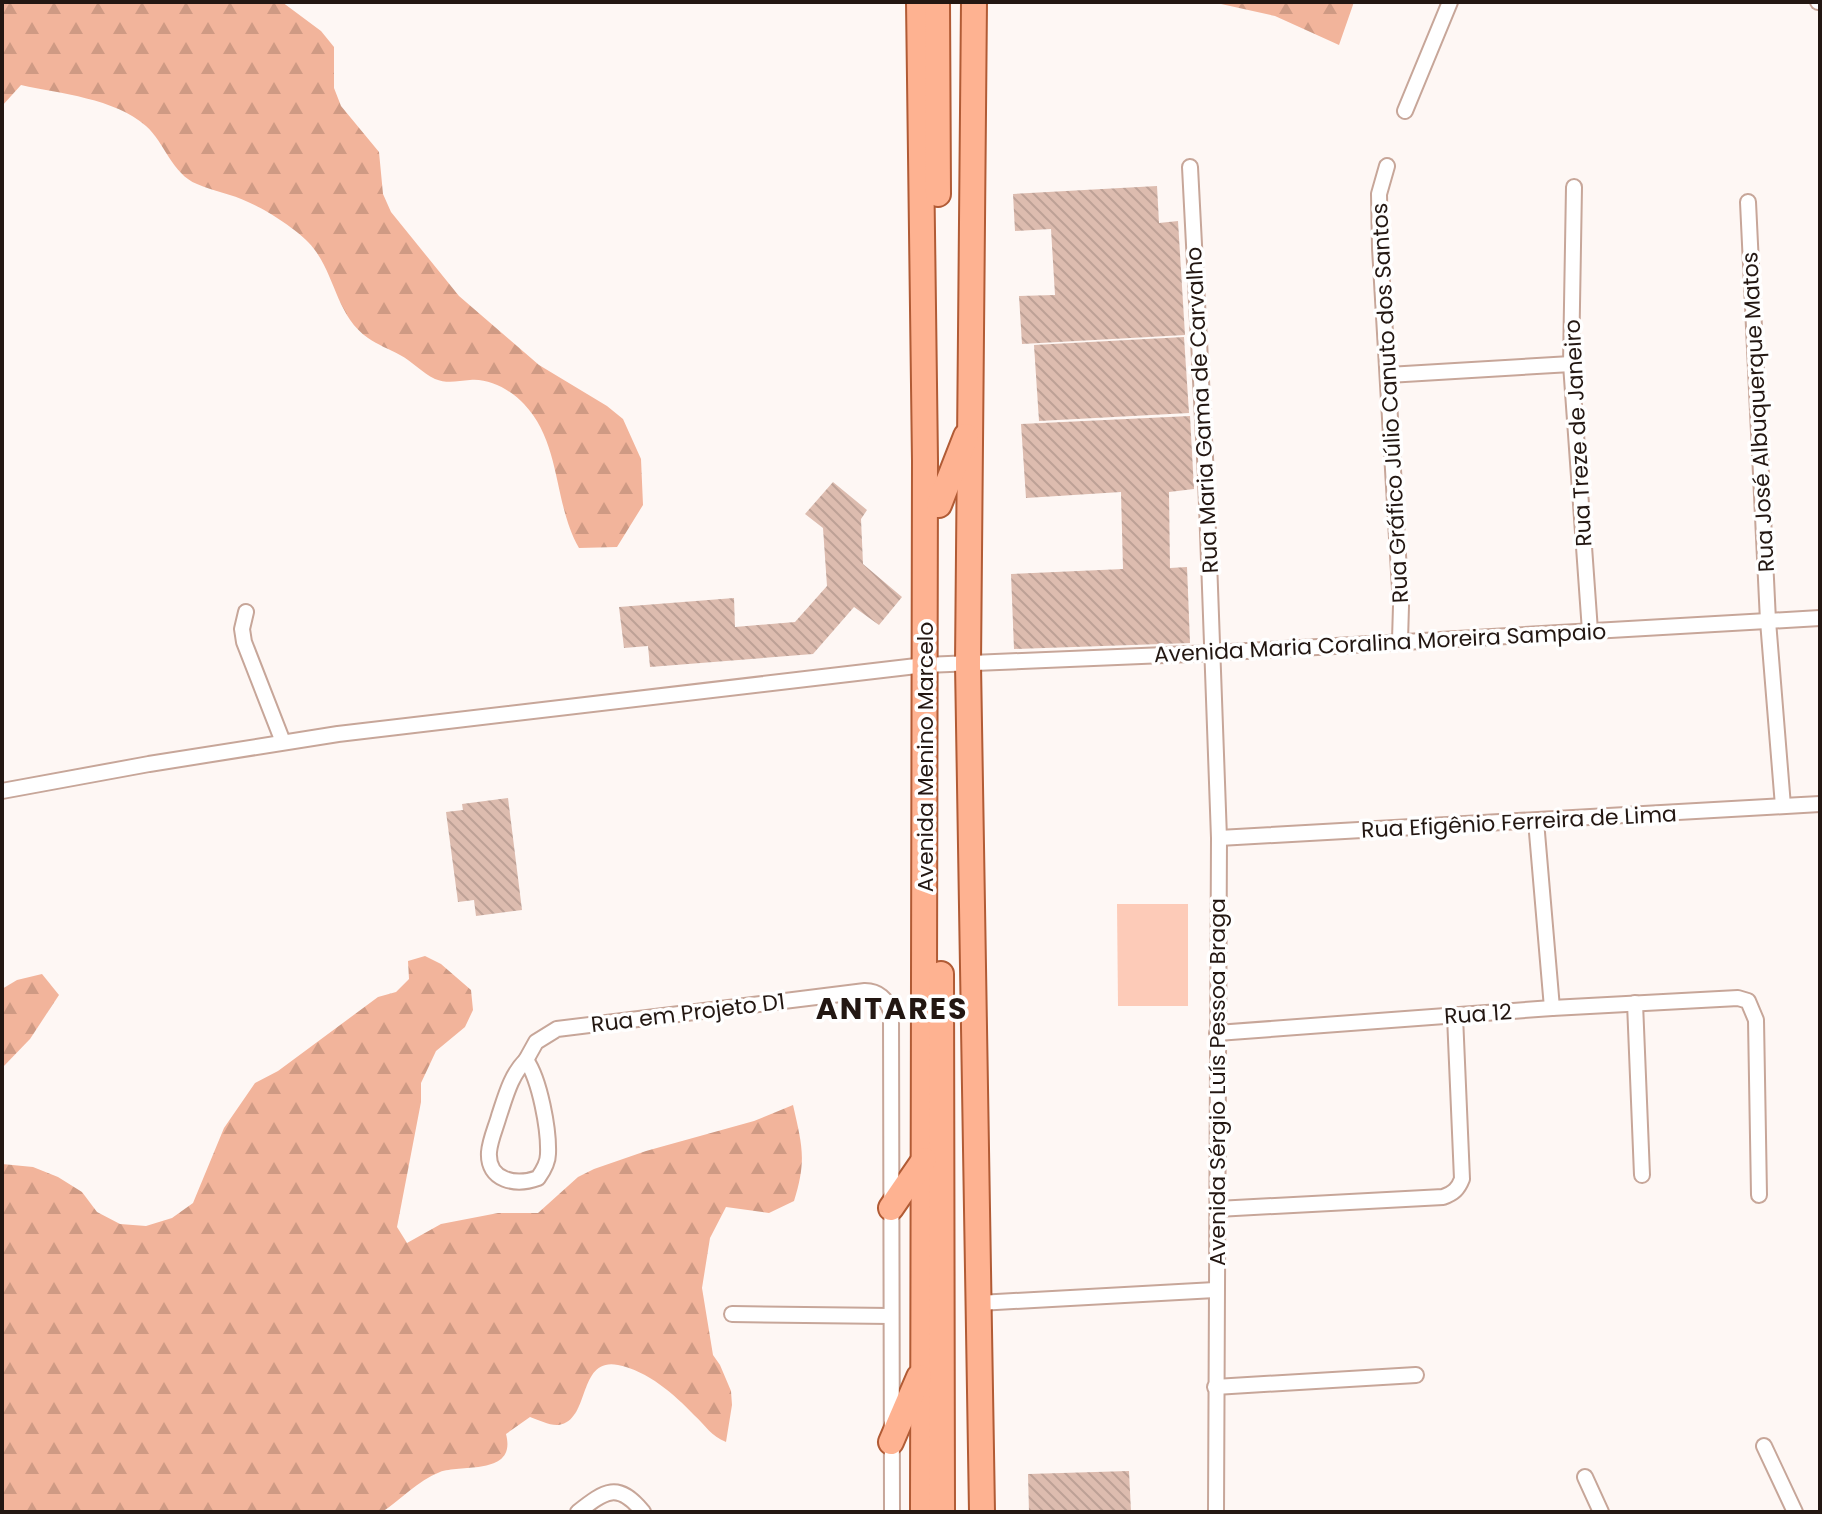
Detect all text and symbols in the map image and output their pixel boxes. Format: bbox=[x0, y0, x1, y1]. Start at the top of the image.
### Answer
street label: Rua Gráfico Júlio Canuto dos Santos bbox=[1364, 202, 1416, 604]
street label: Rua Maria Gama de Carvalho bbox=[1178, 246, 1226, 574]
street label: Rua José Albuquerque Matos bbox=[1734, 251, 1782, 573]
street label: Rua Treze de Janeiro bbox=[1557, 318, 1599, 548]
street label: Avenida Maria Coralina Moreira Sampaio bbox=[1153, 616, 1607, 670]
street label: Avenida Menino Marcelo bbox=[910, 622, 941, 892]
street label: Rua Efigênio Ferreira de Lima bbox=[1360, 798, 1678, 846]
street label: Avenida Sérgio Luís Pessoa Braga bbox=[1202, 898, 1233, 1266]
street label: Rua em Projeto D1 bbox=[589, 986, 787, 1040]
district label: ANTARES bbox=[816, 987, 968, 1030]
street label: Rua 12 bbox=[1443, 996, 1513, 1032]

